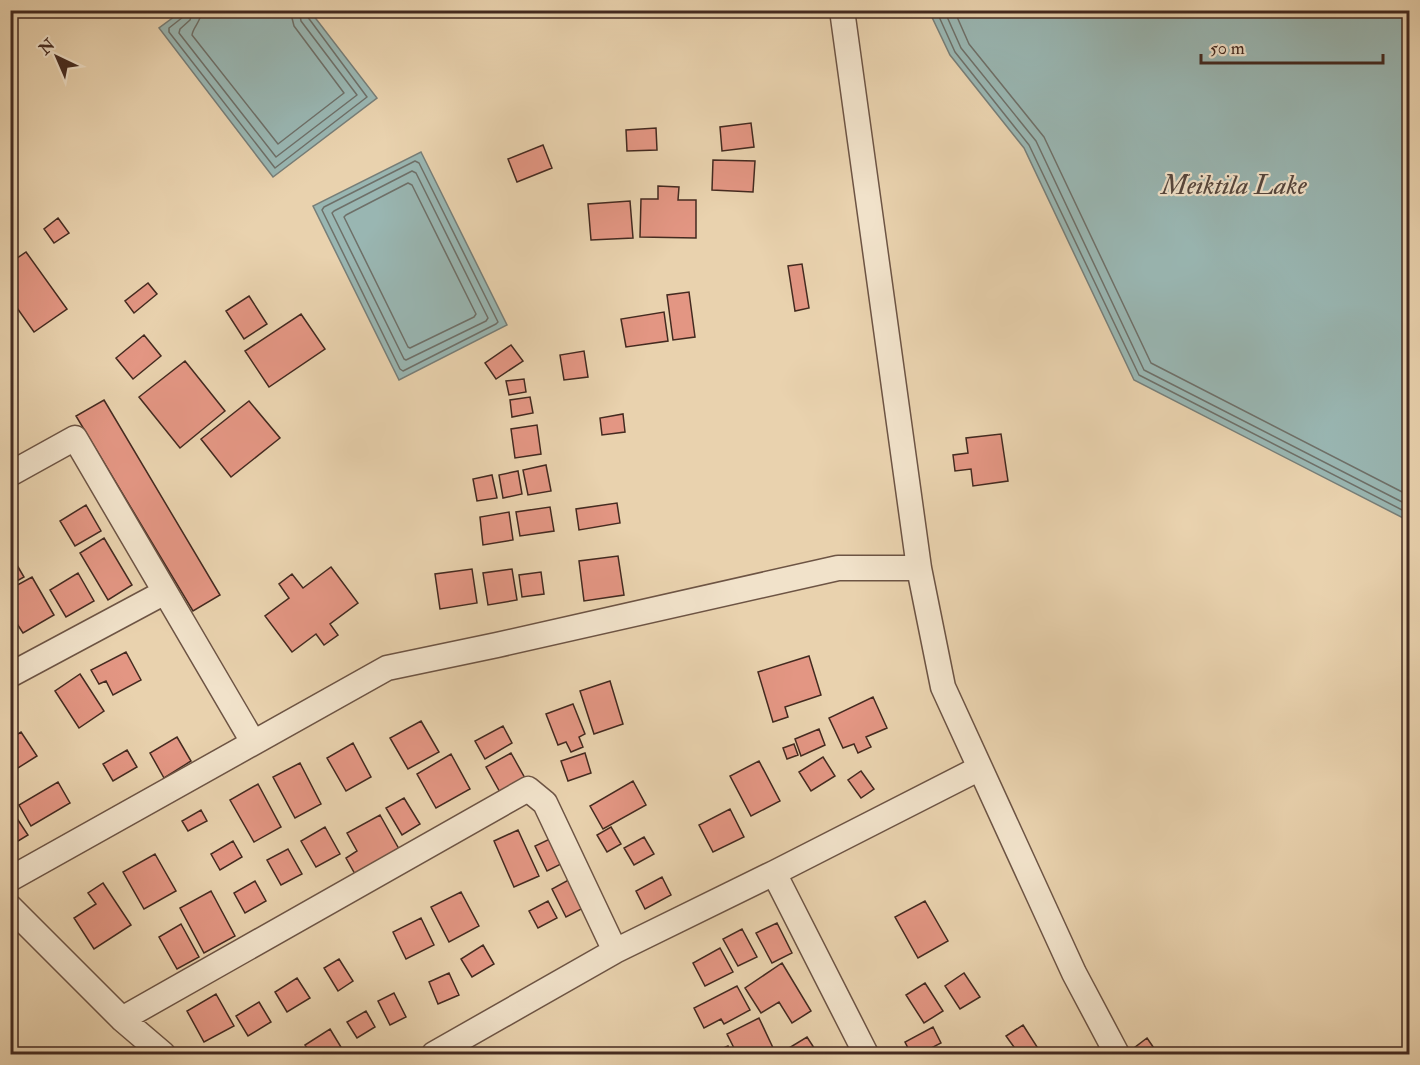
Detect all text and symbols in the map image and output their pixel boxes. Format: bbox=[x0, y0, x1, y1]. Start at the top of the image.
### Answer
north arrow bbox=[27, 27, 87, 87]
scale bar bbox=[1201, 27, 1382, 65]
text: N bbox=[34, 34, 60, 60]
text: 50 m bbox=[1210, 37, 1245, 60]
water label: Meiktila Lake bbox=[1159, 169, 1308, 202]

